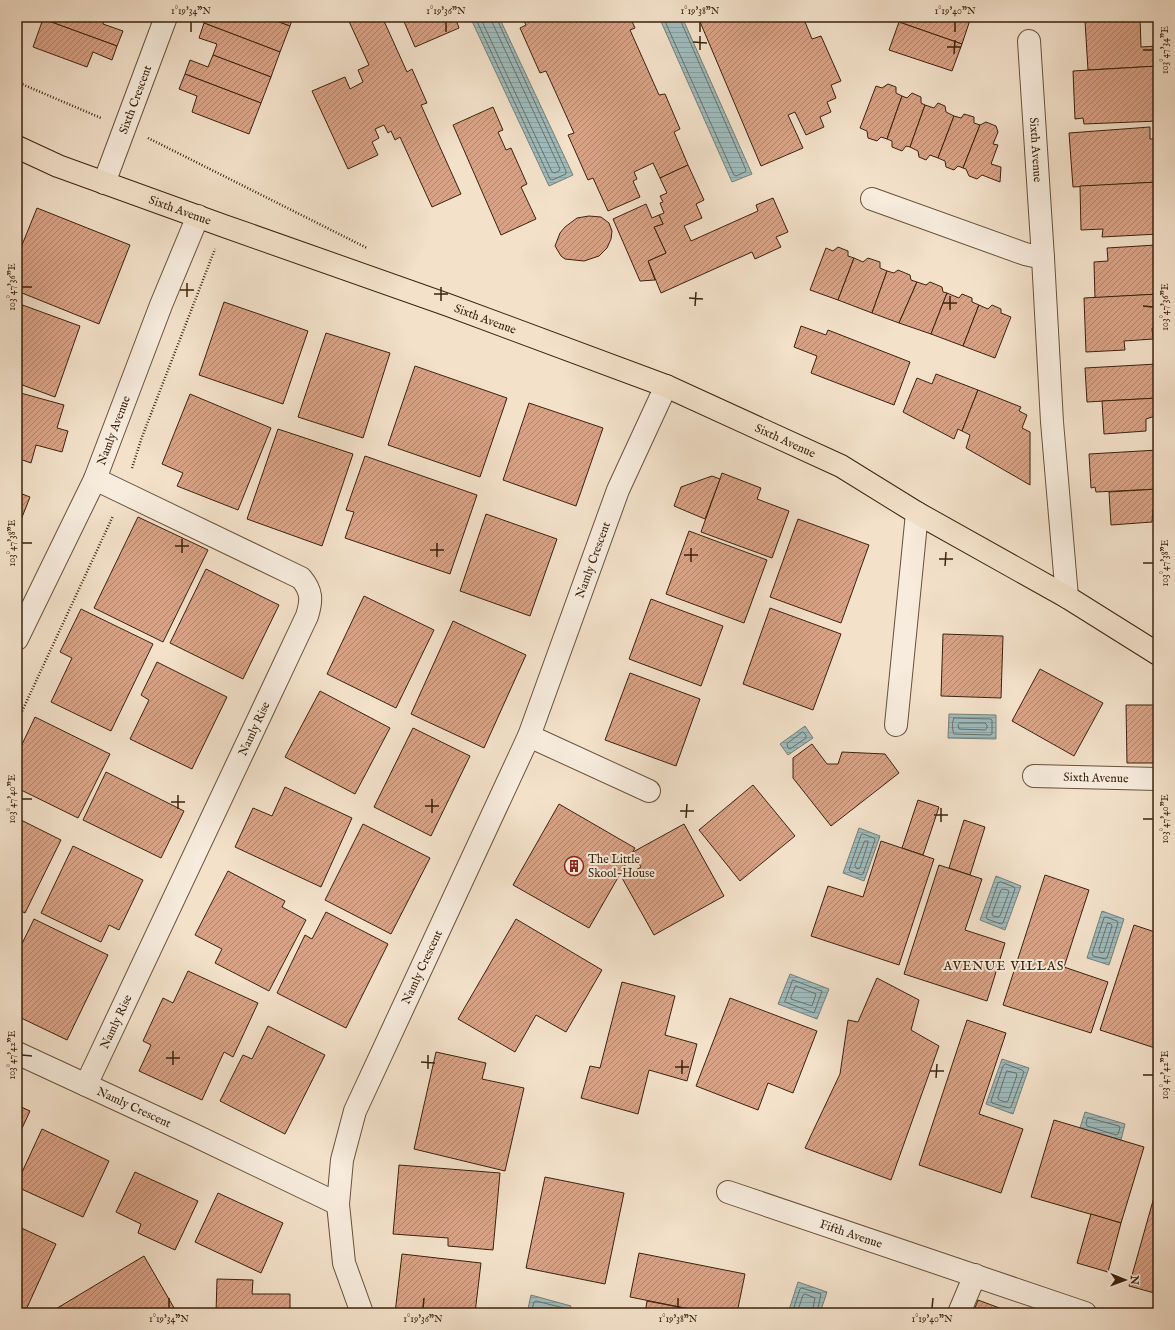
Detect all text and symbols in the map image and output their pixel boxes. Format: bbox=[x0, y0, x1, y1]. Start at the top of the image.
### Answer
text: 1°19'34"N bbox=[171, 5, 211, 18]
text: 1°19'36"N bbox=[426, 5, 466, 18]
text: 1°19'38"N bbox=[680, 5, 720, 18]
text: 1°19'40"N bbox=[934, 5, 976, 18]
text: 103°47'34"E bbox=[1159, 26, 1172, 74]
street label: Sixth Crescent bbox=[116, 63, 155, 136]
street label: Sixth Avenue bbox=[1026, 117, 1045, 183]
street label: Sixth Avenue bbox=[147, 192, 214, 229]
text: 103°47'36"E bbox=[6, 263, 19, 311]
text: 103°47'36"E bbox=[1159, 283, 1172, 331]
street label: Sixth Avenue bbox=[452, 301, 519, 338]
street label: Namly Avenue bbox=[94, 393, 134, 467]
street label: Sixth Avenue bbox=[752, 421, 818, 462]
text: 103°47'38"E bbox=[6, 519, 19, 567]
street label: Namly Crescent bbox=[573, 520, 614, 600]
text: 103°47'38"E bbox=[1159, 539, 1172, 587]
street label: Namly Rise bbox=[235, 699, 274, 758]
street label: Sixth Avenue bbox=[1063, 770, 1129, 786]
text: 103°47'40"E bbox=[6, 774, 19, 824]
text: 103°47'40"E bbox=[1159, 794, 1172, 844]
place label: The Little Skool-House bbox=[588, 852, 655, 881]
building icon: The Little Skool-House bbox=[563, 855, 585, 877]
street label: Namly Crescent bbox=[399, 928, 446, 1007]
district label: AVENUE VILLAS bbox=[943, 958, 1064, 975]
street label: Namly Rise bbox=[97, 992, 136, 1051]
text: 103°47'42"E bbox=[6, 1030, 19, 1080]
text: 103°47'42"E bbox=[1159, 1050, 1172, 1100]
street label: Namly Crescent bbox=[94, 1084, 173, 1131]
street label: Fifth Avenue bbox=[818, 1217, 885, 1252]
north arrow bbox=[1105, 1260, 1145, 1300]
text: N bbox=[1127, 1274, 1141, 1286]
text: 1°19'34"N bbox=[149, 1313, 189, 1326]
text: 1°19'36"N bbox=[403, 1313, 443, 1326]
text: 1°19'38"N bbox=[658, 1313, 698, 1326]
text: 1°19'40"N bbox=[911, 1313, 953, 1326]

